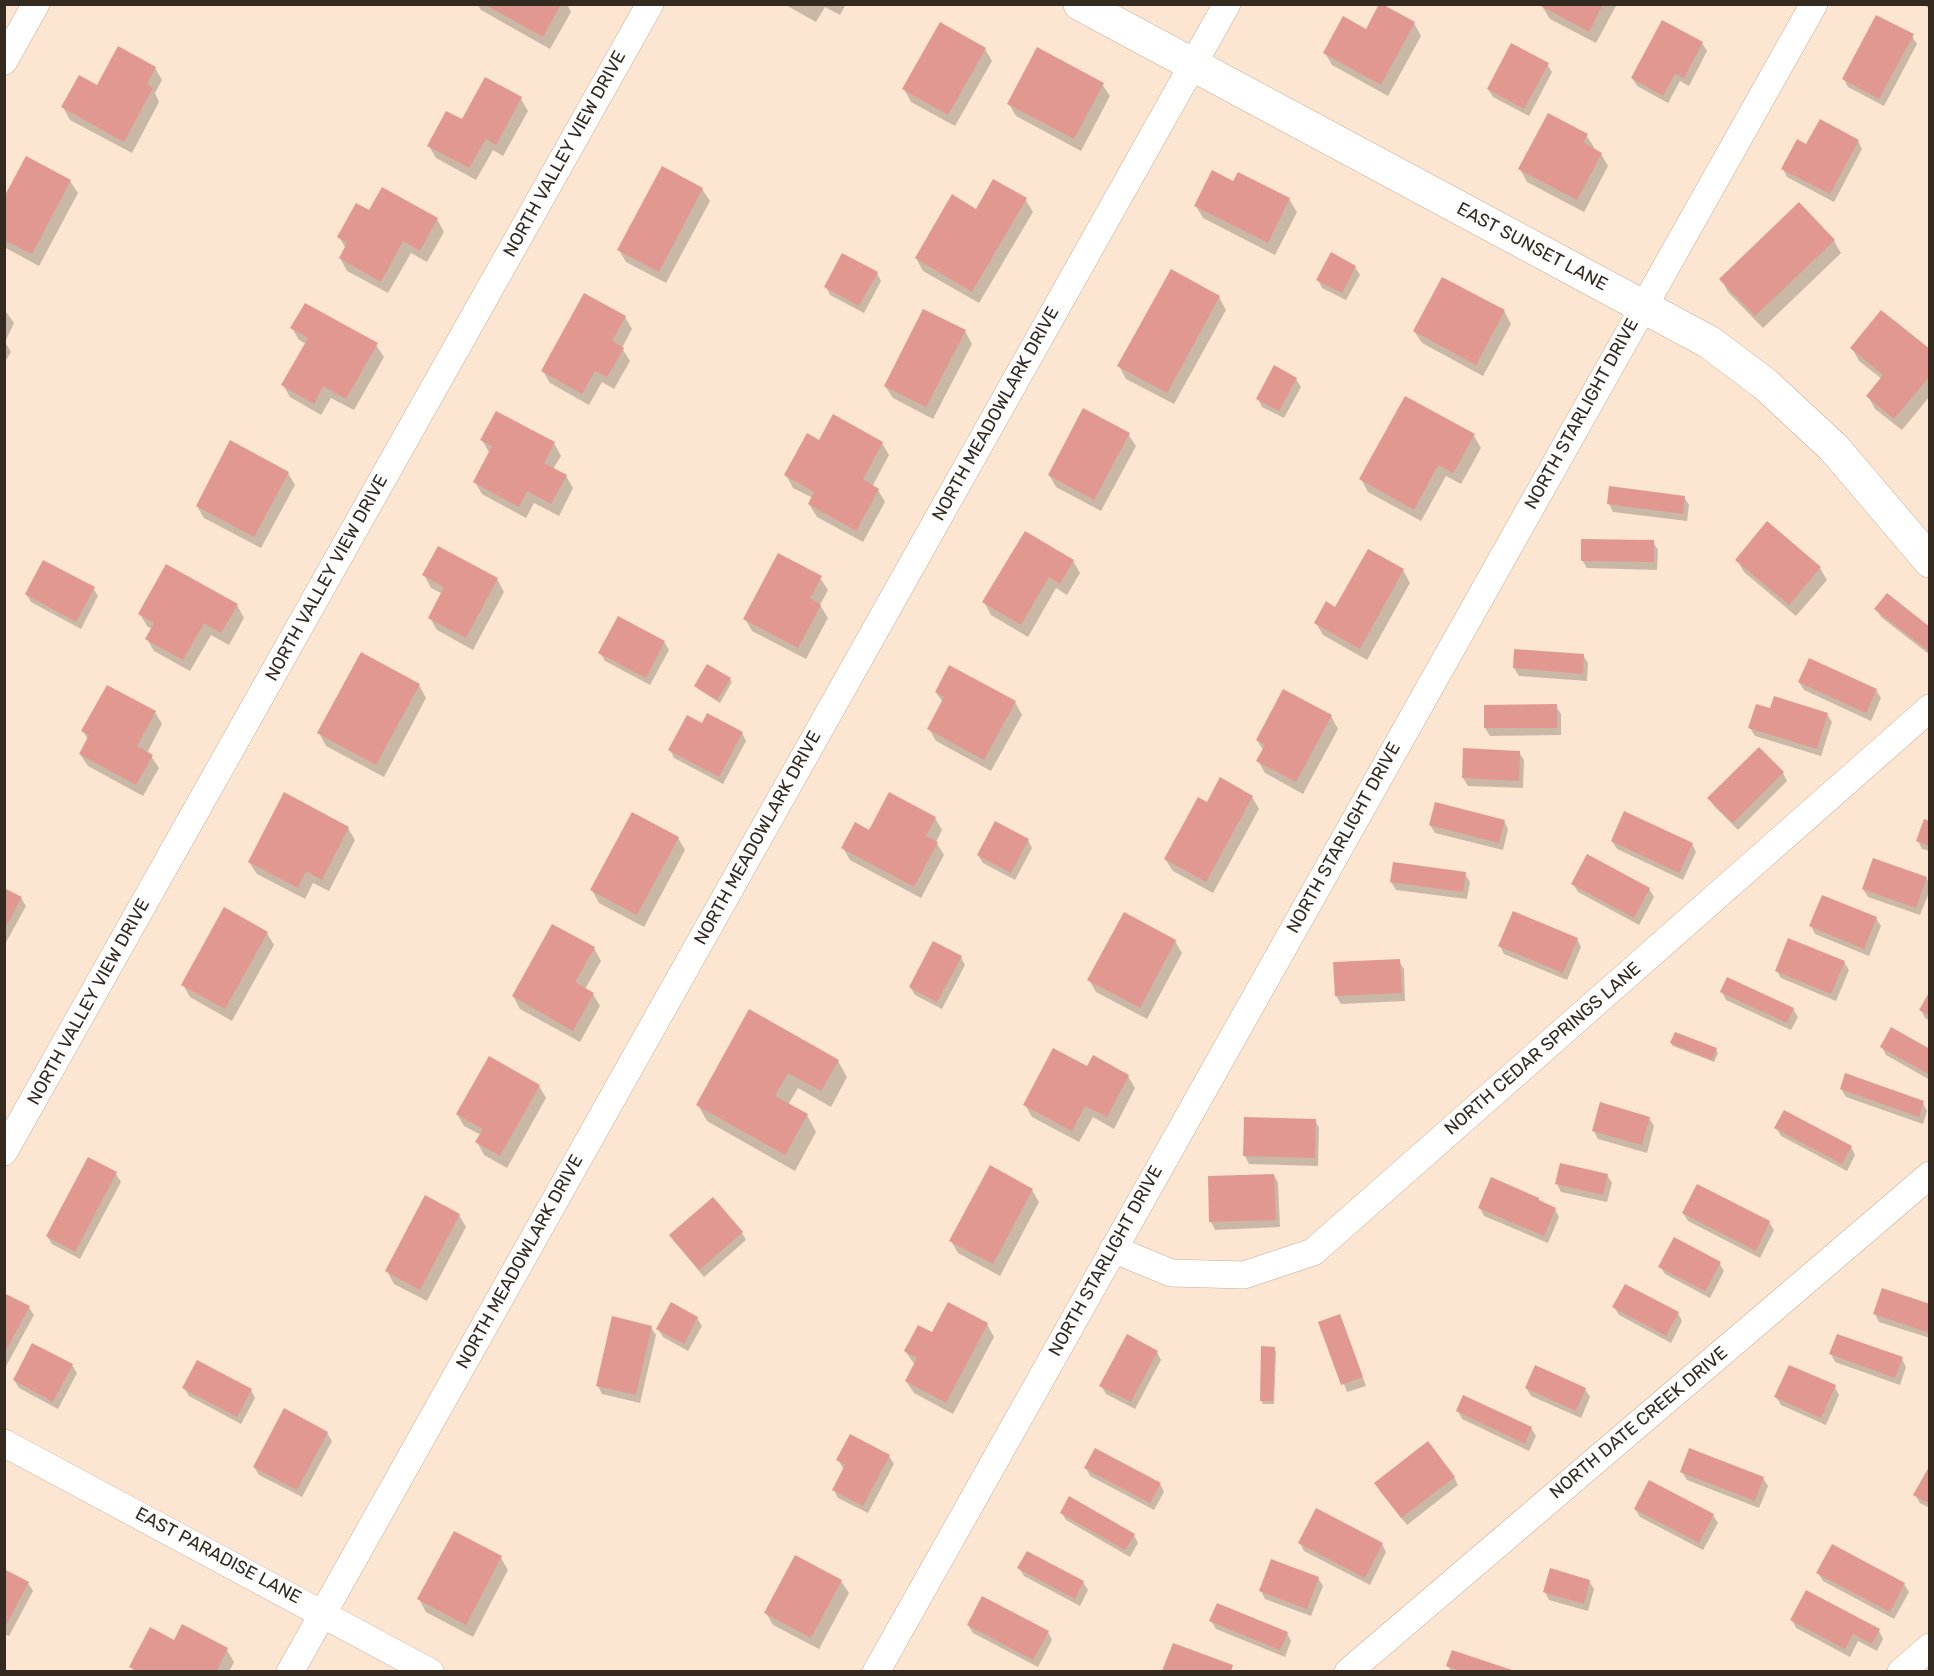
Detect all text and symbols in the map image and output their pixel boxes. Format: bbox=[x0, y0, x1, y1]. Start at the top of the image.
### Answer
street label: NORTH VALLEY VIEW DRIVE bbox=[499, 47, 631, 261]
street label: EAST SUNSET LANE bbox=[1453, 198, 1611, 296]
street label: NORTH MEADOWLARK DRIVE bbox=[928, 303, 1064, 525]
street label: NORTH STARLIGHT DRIVE bbox=[1520, 315, 1644, 513]
street label: NORTH VALLEY VIEW DRIVE bbox=[261, 471, 393, 685]
street label: NORTH MEADOWLARK DRIVE bbox=[690, 727, 826, 949]
street label: NORTH STARLIGHT DRIVE bbox=[1282, 739, 1406, 937]
street label: NORTH VALLEY VIEW DRIVE bbox=[23, 895, 155, 1109]
street label: NORTH CEDAR SPRINGS LANE bbox=[1441, 958, 1645, 1140]
street label: NORTH MEADOWLARK DRIVE bbox=[452, 1151, 588, 1373]
street label: NORTH STARLIGHT DRIVE bbox=[1044, 1162, 1168, 1360]
street label: NORTH DATE CREEK DRIVE bbox=[1546, 1342, 1732, 1504]
street label: EAST PARADISE LANE bbox=[131, 1503, 305, 1609]

